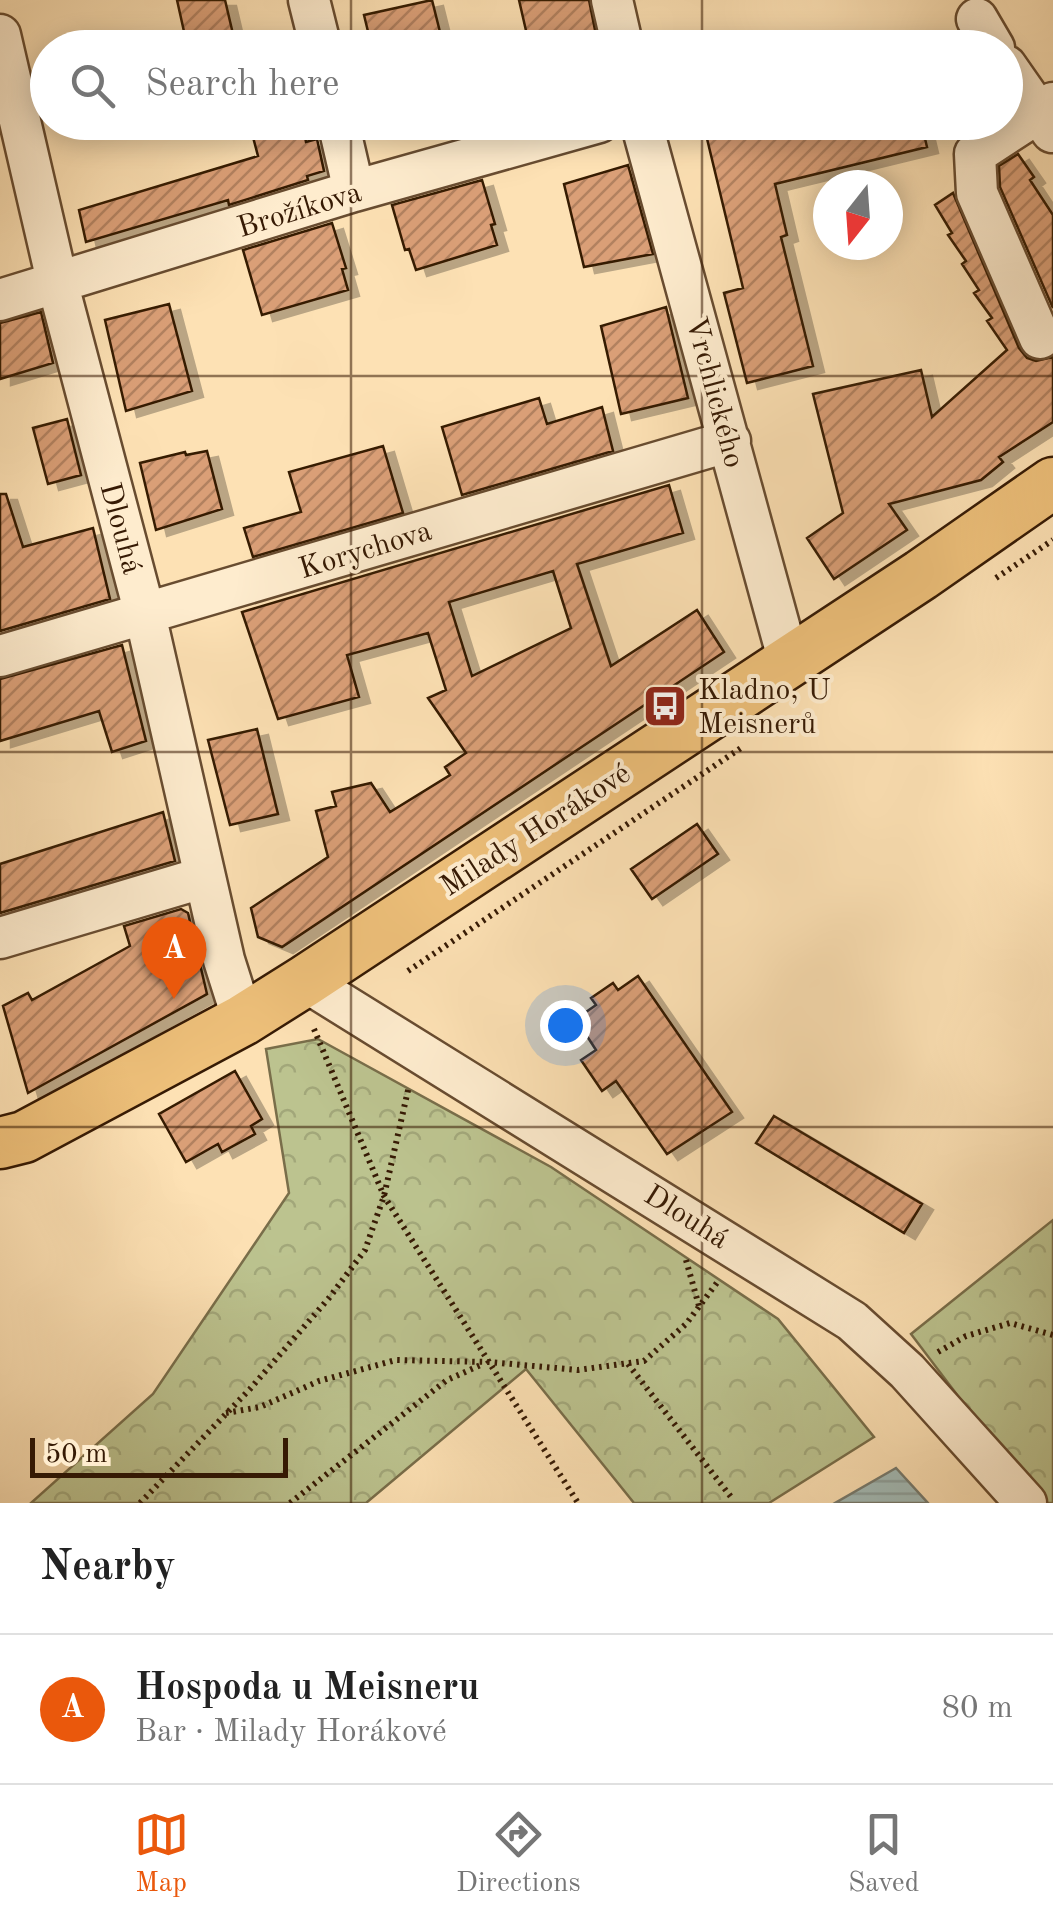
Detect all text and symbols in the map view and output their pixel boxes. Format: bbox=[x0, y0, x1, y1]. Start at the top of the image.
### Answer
search box bbox=[30, 30, 1023, 140]
icon: search bbox=[65, 58, 120, 113]
text: Search here bbox=[145, 66, 340, 104]
north arrow bbox=[813, 170, 903, 260]
street label: Brožíkova bbox=[234, 178, 365, 244]
street label: Vrchlického bbox=[680, 314, 749, 471]
street label: Dlouhá bbox=[93, 479, 147, 578]
street label: Korychova bbox=[296, 516, 436, 585]
place label: Kladno, U Meisnerů bbox=[698, 676, 831, 740]
bus stop icon: Kladno, U Meisnerů bbox=[642, 683, 688, 729]
street label: Milady Horákové bbox=[436, 758, 636, 903]
pin: A bbox=[142, 916, 206, 999]
your location bbox=[540, 1000, 591, 1051]
street label: Dlouhá bbox=[638, 1180, 734, 1255]
scale bar bbox=[30, 1433, 288, 1478]
text: 50 m bbox=[45, 1441, 108, 1469]
text: Nearby bbox=[40, 1547, 176, 1589]
text: Hospoda u Meisneru bbox=[135, 1670, 479, 1708]
text: A bbox=[60, 1693, 85, 1725]
text: 80 m bbox=[942, 1693, 1013, 1725]
text: Bar · Milady Horákové bbox=[135, 1717, 447, 1749]
tab: Map bbox=[134, 1807, 189, 1902]
tab: Directions bbox=[456, 1807, 581, 1902]
tab: Saved bbox=[848, 1807, 919, 1902]

